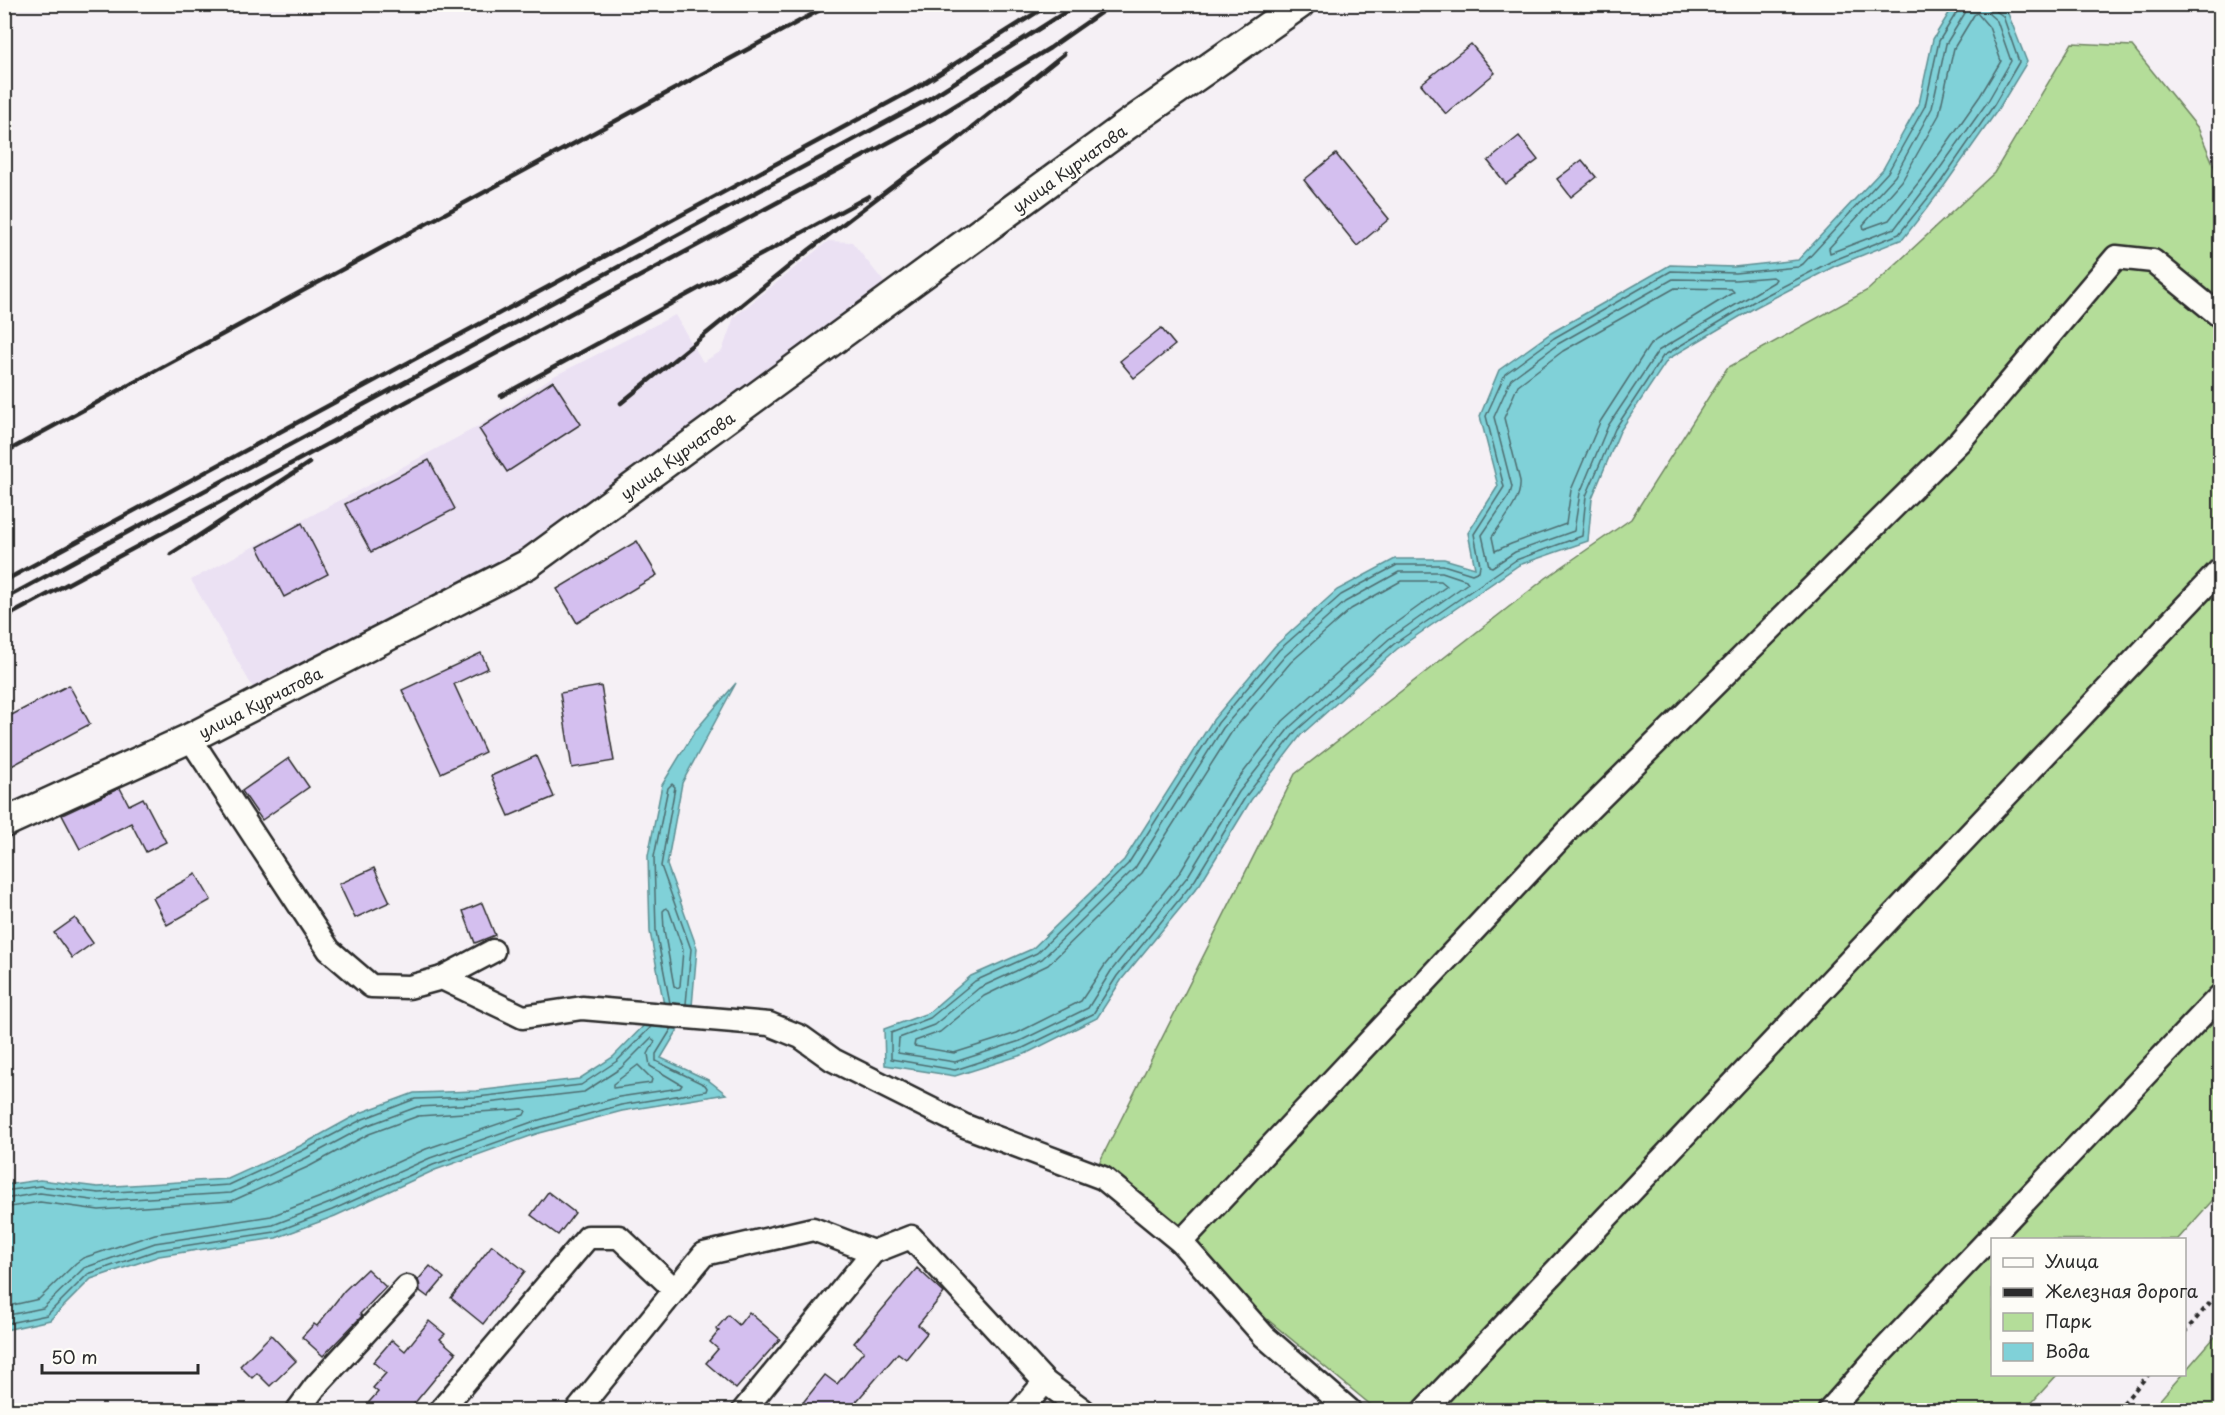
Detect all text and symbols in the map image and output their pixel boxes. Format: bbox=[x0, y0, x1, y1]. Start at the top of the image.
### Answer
street label: улица Курчатова bbox=[1007, 118, 1131, 218]
street label: улица Курчатова bbox=[615, 405, 739, 505]
street label: улица Курчатова bbox=[194, 660, 326, 744]
legend bbox=[1991, 1238, 2186, 1376]
text: Улица bbox=[2045, 1247, 2099, 1274]
text: Железная дорога bbox=[2045, 1277, 2199, 1304]
text: Парк bbox=[2045, 1307, 2092, 1334]
scale bar bbox=[42, 1337, 198, 1375]
text: Вода bbox=[2045, 1337, 2090, 1364]
text: 50 m bbox=[51, 1343, 98, 1370]

